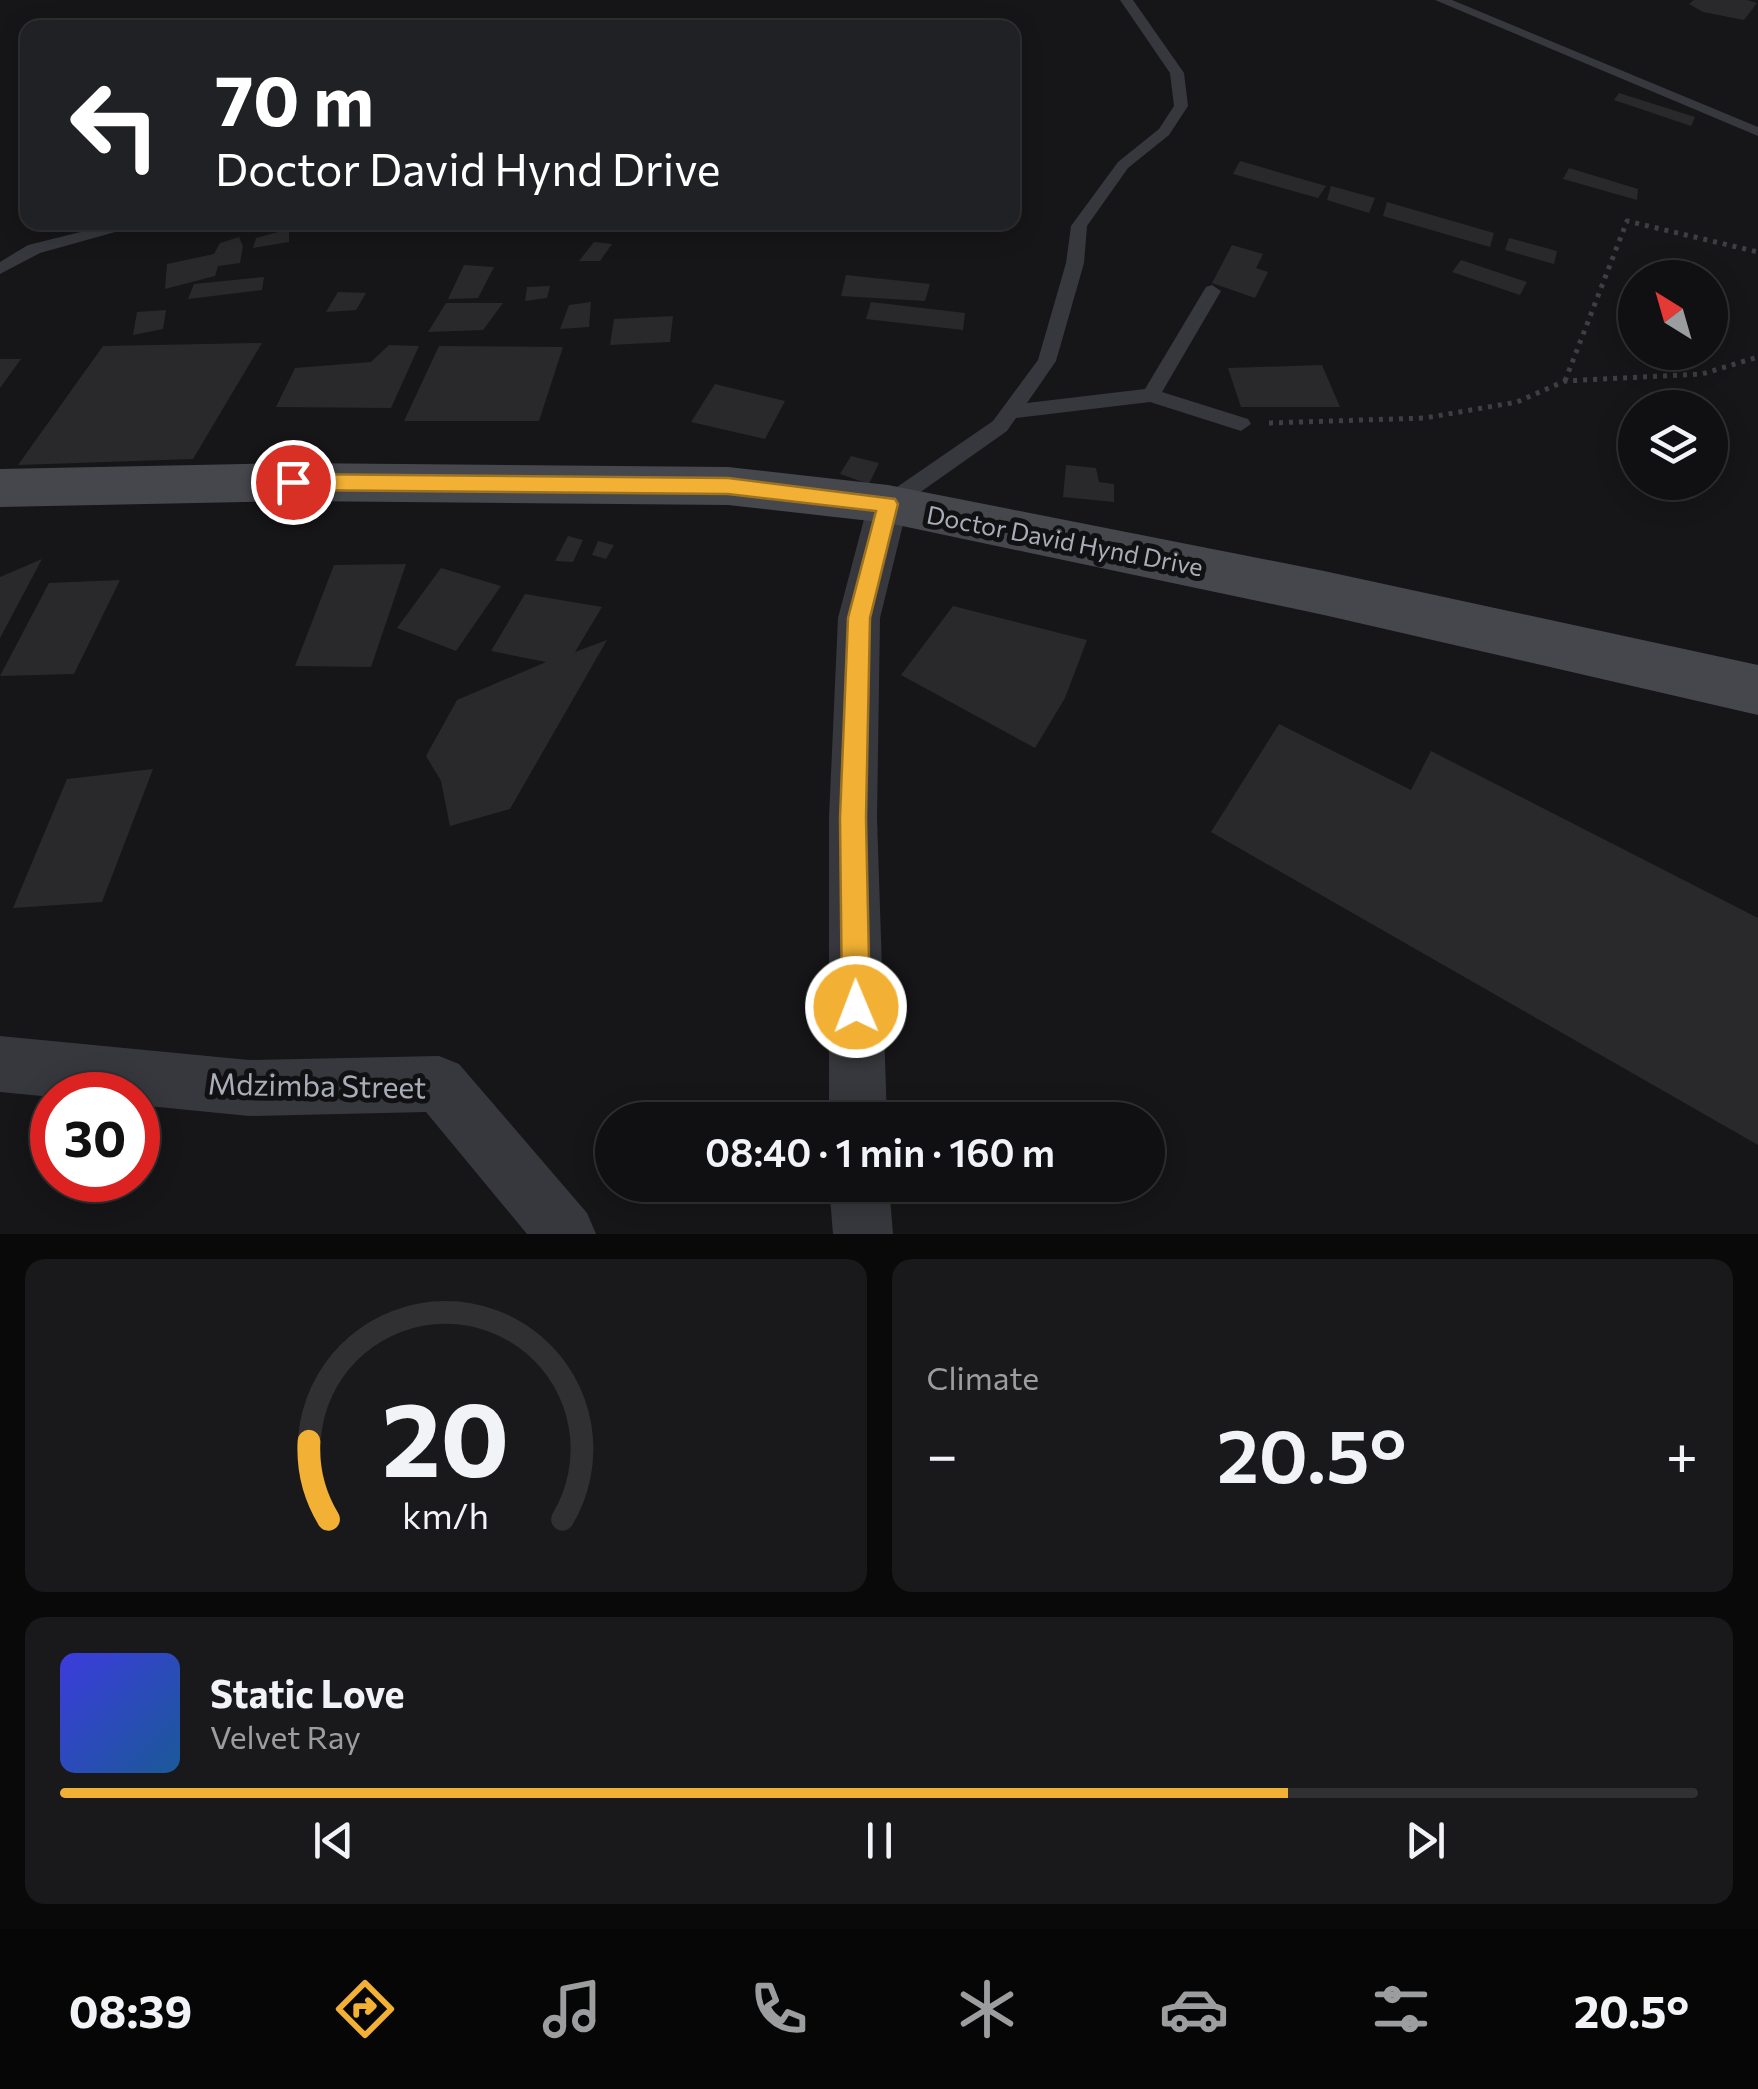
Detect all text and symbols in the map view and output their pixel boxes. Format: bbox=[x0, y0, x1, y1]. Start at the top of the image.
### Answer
text: 70 m bbox=[215, 55, 374, 140]
icon: left bbox=[50, 60, 180, 190]
text: Doctor David Hynd Drive bbox=[215, 140, 720, 195]
north arrow bbox=[1618, 260, 1728, 370]
map controls bbox=[1618, 260, 1728, 500]
button: layers bbox=[1618, 390, 1728, 500]
pin bbox=[251, 440, 336, 525]
icon: arrive bbox=[266, 455, 321, 510]
street label: Doctor David Hynd Drive bbox=[924, 498, 1206, 582]
position arrow bbox=[804, 955, 908, 1059]
street label: Mdzimba Street bbox=[207, 1064, 427, 1104]
speed limit sign: 30 bbox=[30, 1072, 160, 1202]
text: 08:40 · 1 min · 160 m bbox=[705, 1128, 1055, 1175]
text: Climate bbox=[927, 1357, 1039, 1397]
text: 20 bbox=[382, 1371, 510, 1498]
text: 20.5° bbox=[1217, 1407, 1407, 1498]
text: − bbox=[927, 1419, 958, 1486]
text: + bbox=[1666, 1419, 1698, 1486]
text: km/h bbox=[402, 1493, 489, 1536]
text: Static Love bbox=[210, 1669, 405, 1716]
text: Velvet Ray bbox=[210, 1716, 361, 1756]
icon: previous bbox=[306, 1813, 361, 1868]
icon: pause bbox=[852, 1813, 907, 1868]
icon: next bbox=[1398, 1813, 1453, 1868]
icon: directions bbox=[330, 1974, 400, 2044]
icon: music bbox=[537, 1974, 607, 2044]
icon: phone bbox=[744, 1974, 814, 2044]
icon: climate bbox=[952, 1974, 1022, 2044]
icon: car bbox=[1159, 1974, 1229, 2044]
icon: filters bbox=[1366, 1974, 1436, 2044]
text: 08:39 bbox=[69, 1982, 192, 2037]
text: 20.5° bbox=[1574, 1982, 1689, 2037]

